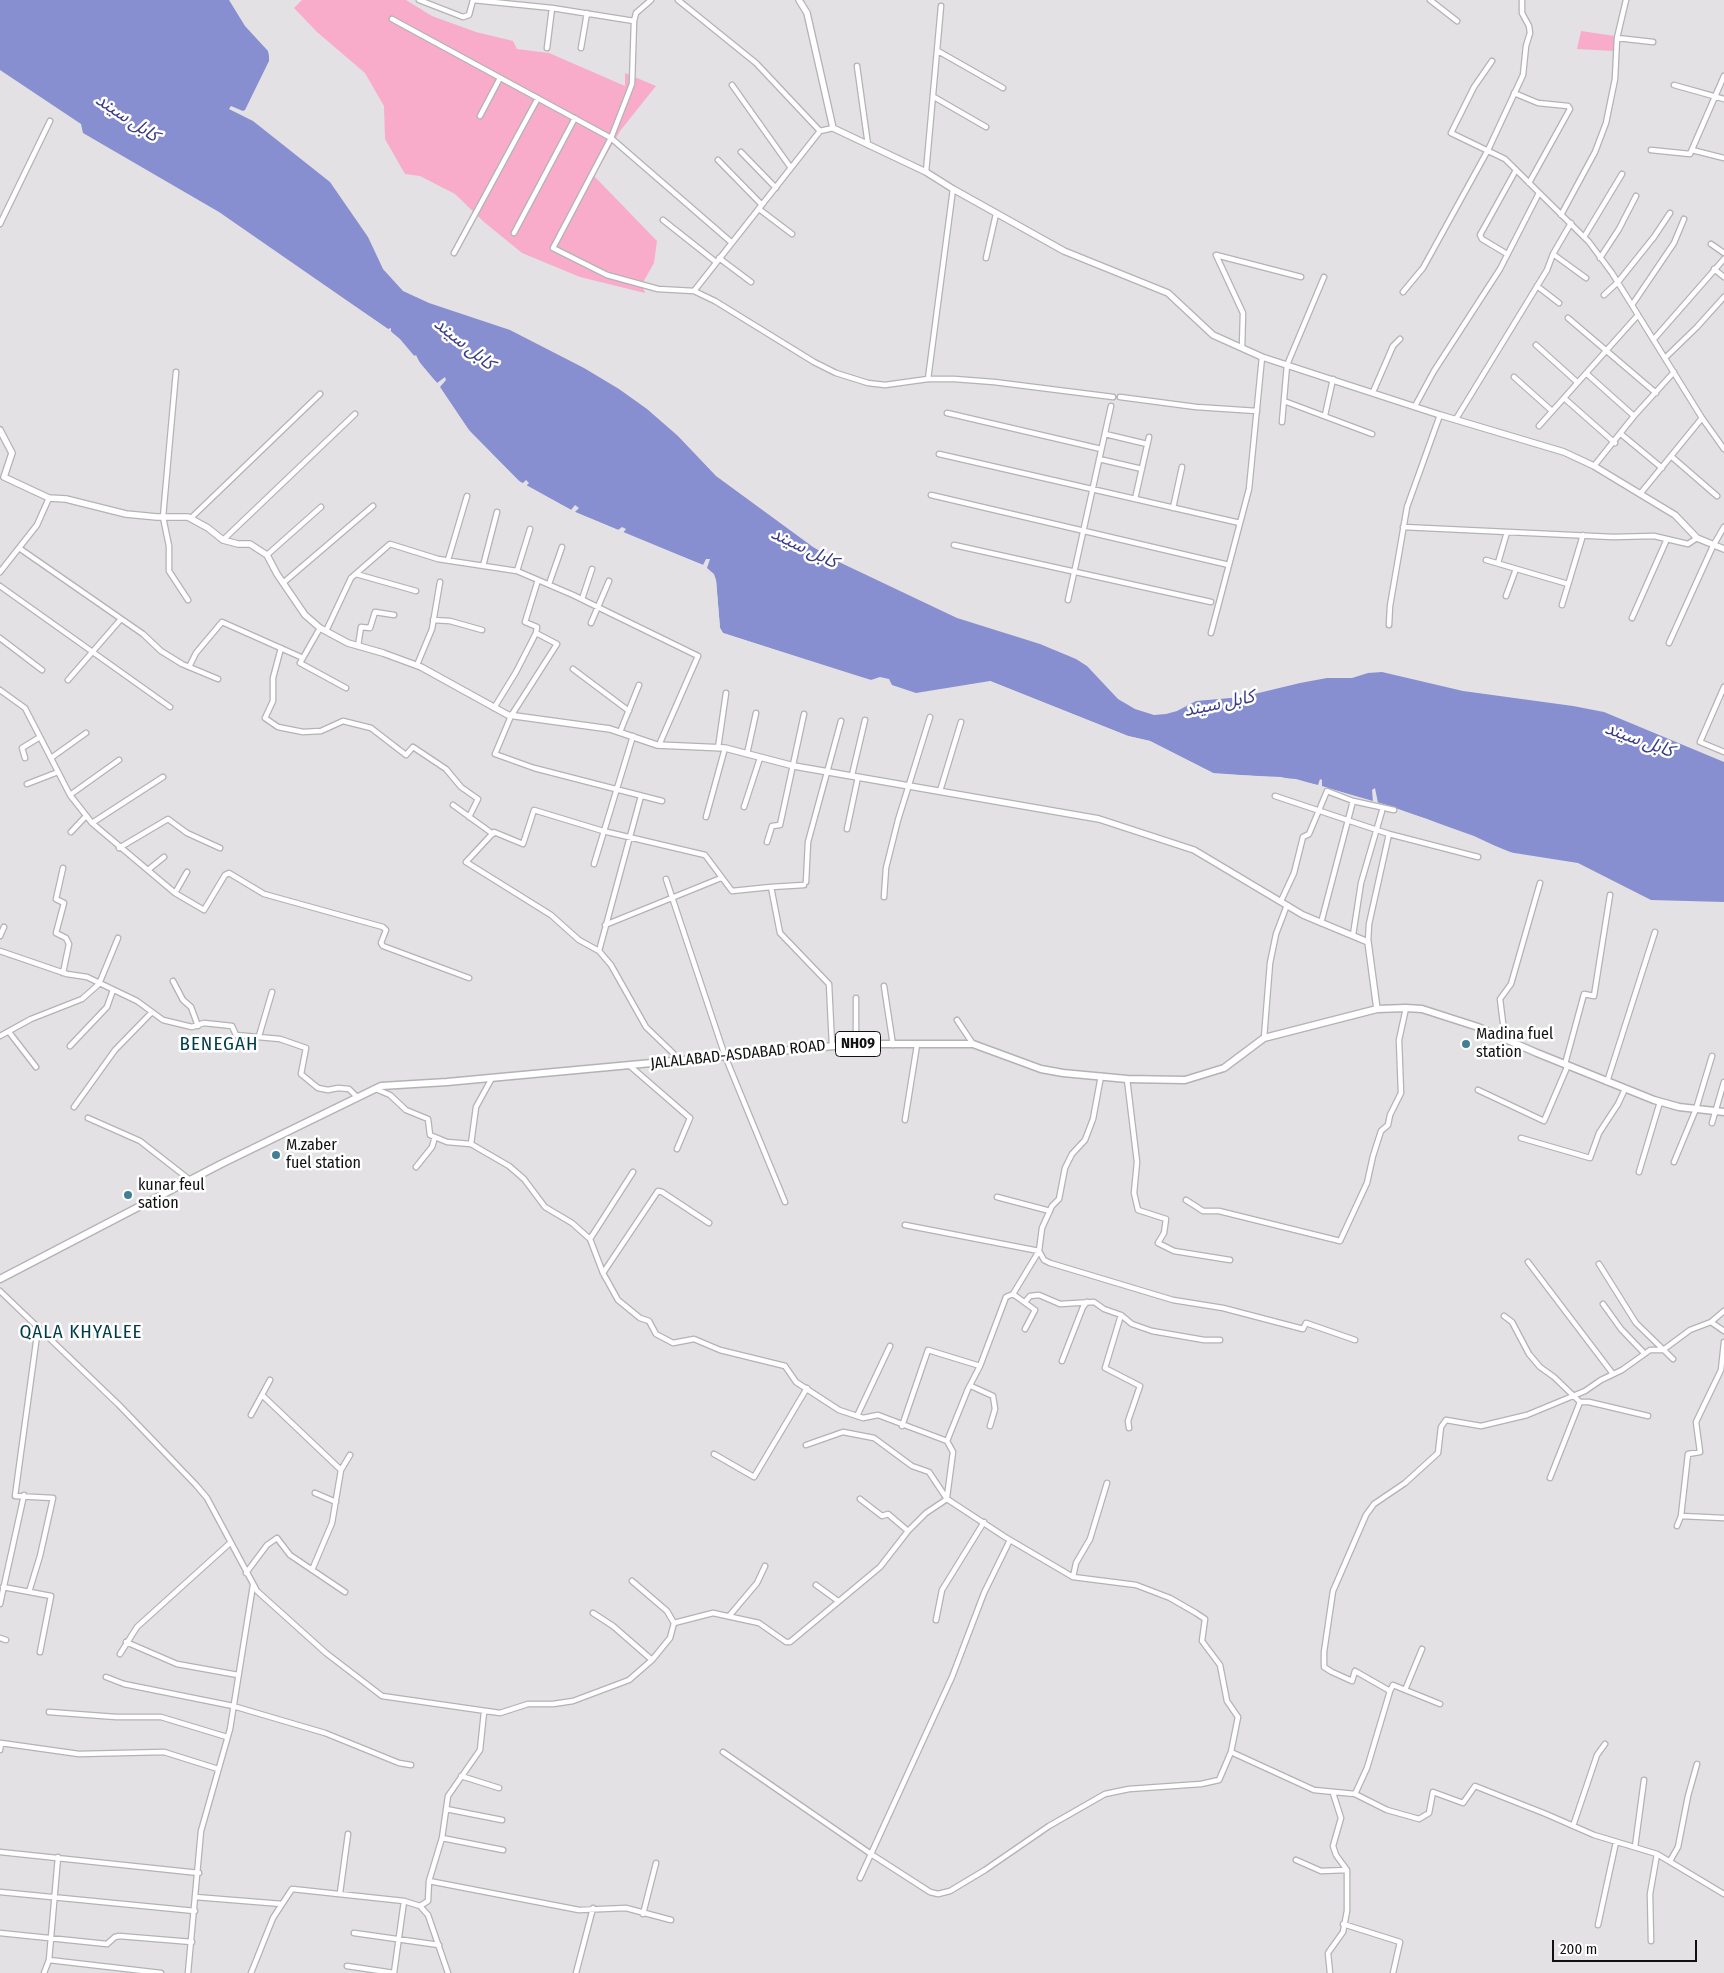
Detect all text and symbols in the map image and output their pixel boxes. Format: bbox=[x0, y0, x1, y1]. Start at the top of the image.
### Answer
water label: کابل سيند bbox=[91, 89, 163, 147]
water label: کابل سيند bbox=[429, 313, 499, 375]
water label: کابل سيند bbox=[767, 523, 841, 573]
water label: کابل سيند bbox=[1182, 686, 1256, 722]
water label: کابل سيند bbox=[1602, 718, 1676, 762]
place label: Madina fuel station bbox=[1476, 1025, 1553, 1063]
road number: NH09 bbox=[836, 1032, 880, 1056]
district label: BENEGAH bbox=[179, 1034, 259, 1056]
street label: JALALABAD-ASDABAD ROAD bbox=[649, 1036, 827, 1074]
marker: Madina fuel station bbox=[1460, 1038, 1472, 1050]
place label: M.zaber fuel station bbox=[286, 1136, 361, 1174]
marker: M.zaber fuel station bbox=[270, 1149, 282, 1161]
place label: kunar feul sation bbox=[138, 1176, 205, 1214]
marker: kunar feul sation bbox=[122, 1189, 134, 1201]
district label: QALA KHYALEE bbox=[18, 1322, 144, 1344]
scale bar bbox=[1554, 1930, 1699, 1962]
text: 200 m bbox=[1560, 1940, 1597, 1958]

